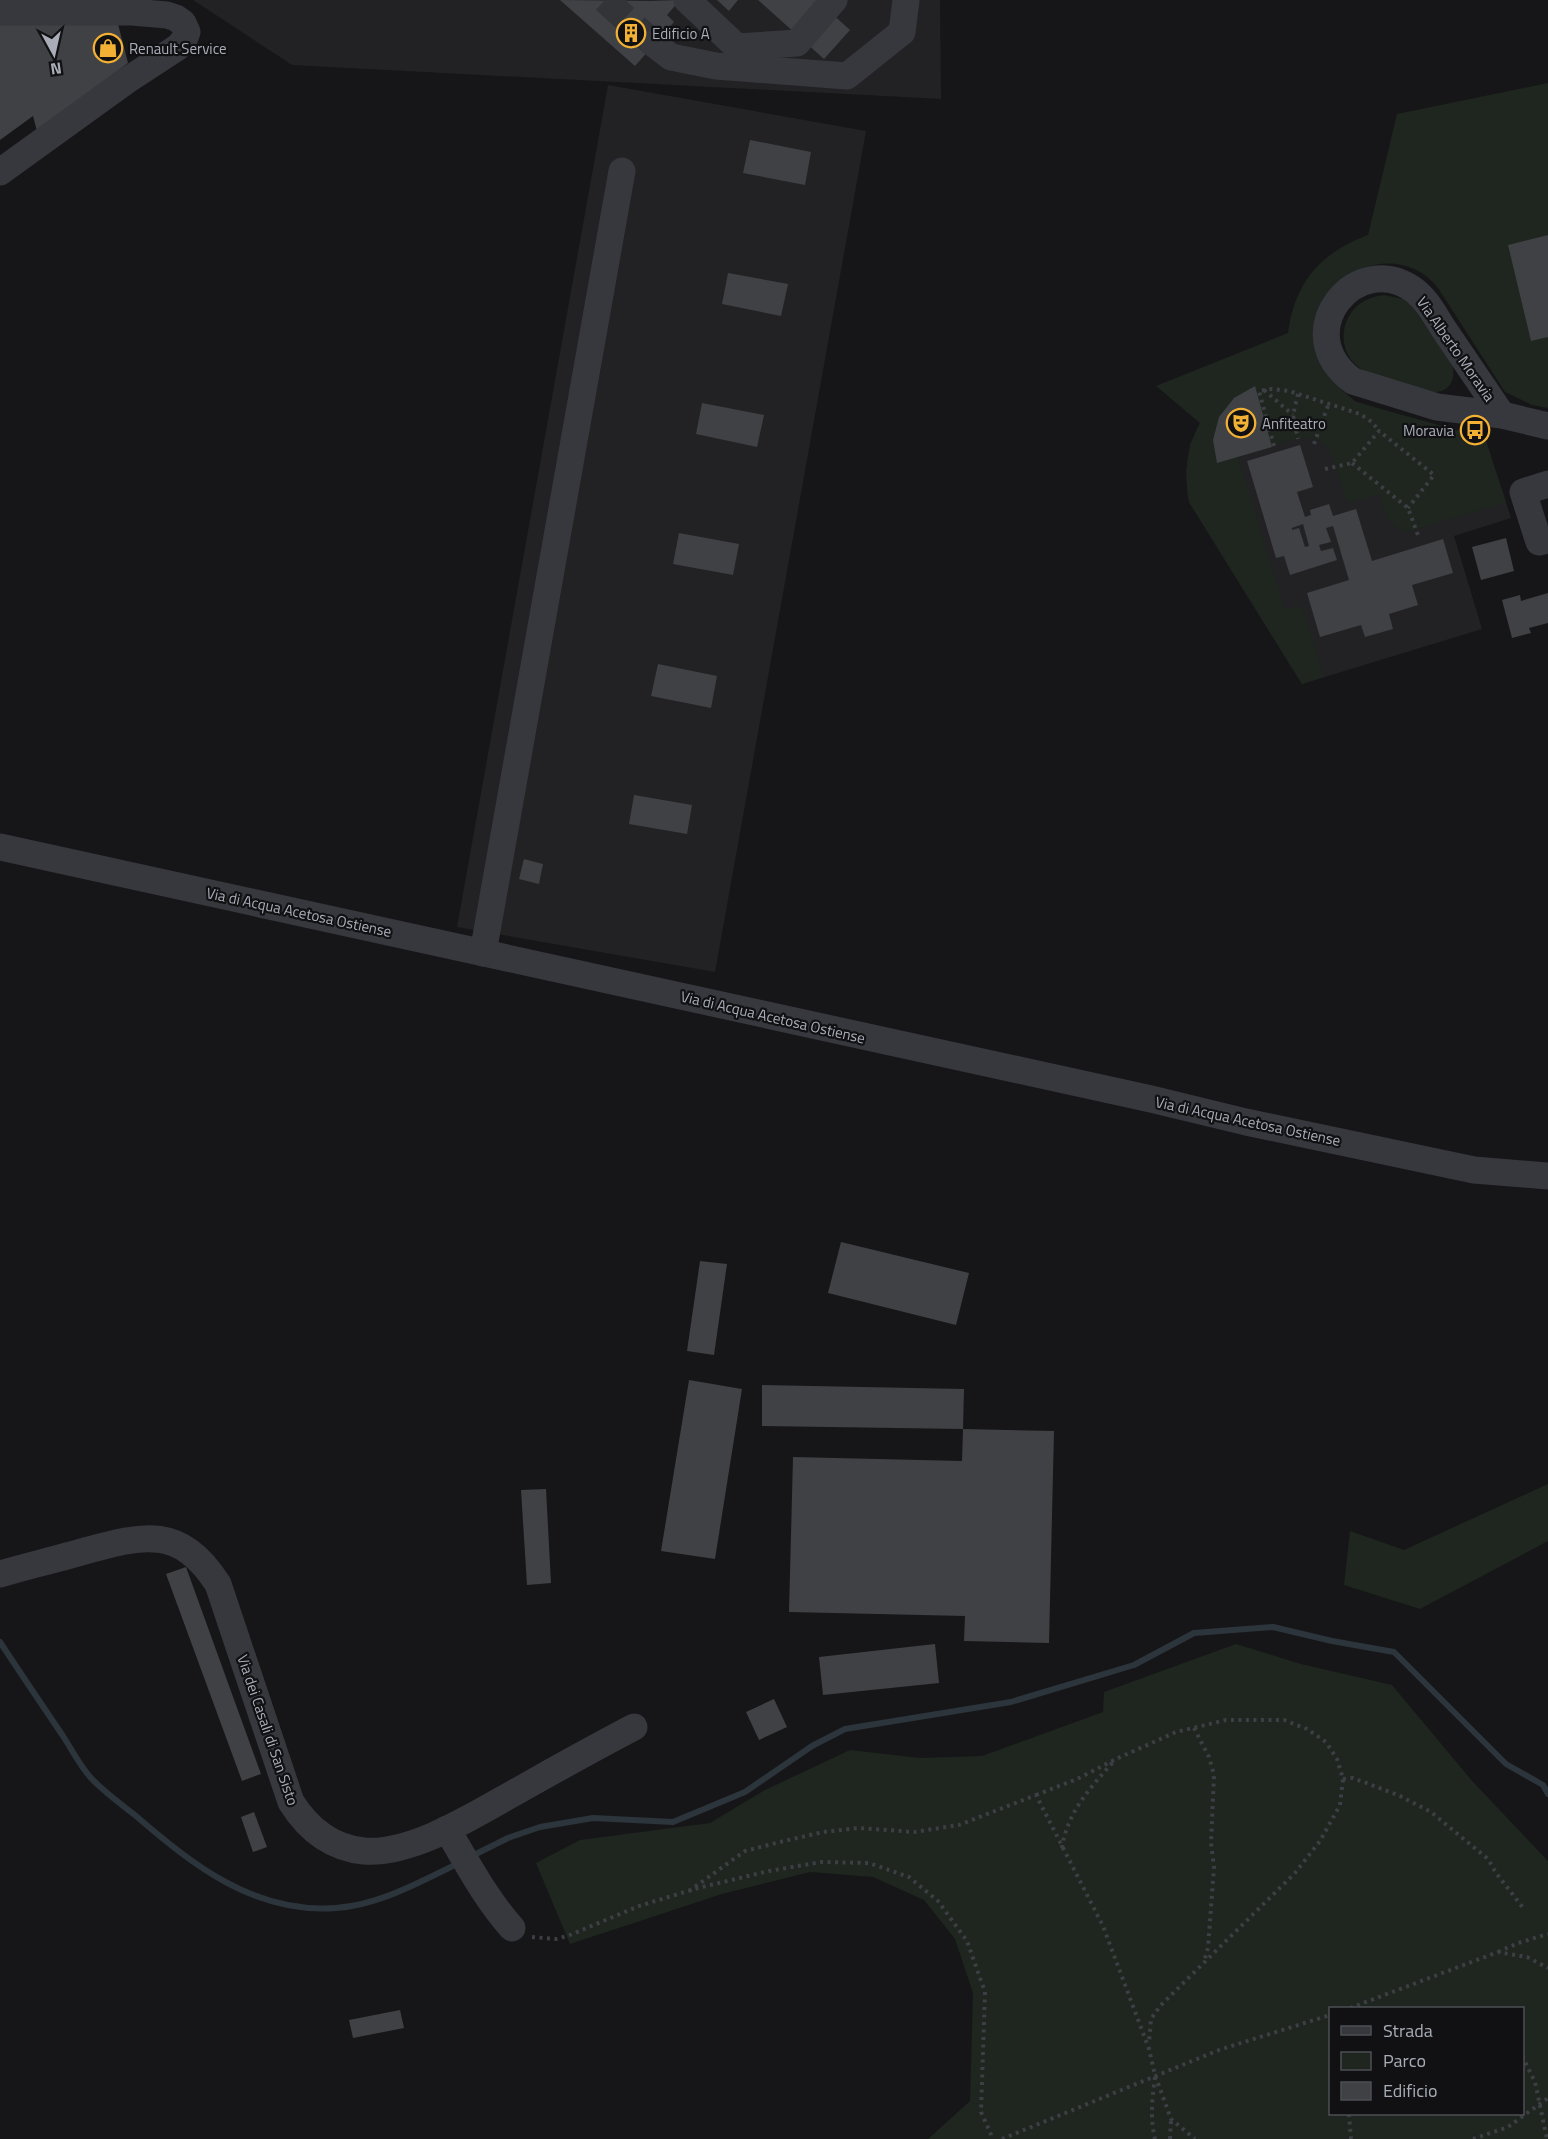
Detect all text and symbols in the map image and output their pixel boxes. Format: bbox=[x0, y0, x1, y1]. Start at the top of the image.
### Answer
building icon: Edificio A bbox=[615, 17, 647, 49]
place label: Edificio A bbox=[652, 22, 710, 45]
north arrow bbox=[24, 24, 84, 84]
shop icon: Renault Service bbox=[92, 32, 124, 64]
place label: Renault Service bbox=[129, 37, 227, 60]
text: N bbox=[49, 56, 63, 82]
street label: Via Alberto Moravia bbox=[1411, 292, 1501, 407]
theatre icon: Anfiteatro bbox=[1225, 407, 1257, 439]
place label: Anfiteatro bbox=[1262, 412, 1326, 435]
bus stop icon: Moravia bbox=[1459, 414, 1491, 446]
place label: Moravia bbox=[1403, 419, 1454, 442]
street label: Via di Acqua Acetosa Ostiense bbox=[204, 881, 394, 943]
street label: Via di Acqua Acetosa Ostiense bbox=[678, 985, 868, 1049]
street label: Via di Acqua Acetosa Ostiense bbox=[1153, 1090, 1343, 1152]
street label: Via dei Casali di San Sisto bbox=[231, 1651, 305, 1809]
legend bbox=[1329, 2007, 1524, 2115]
text: Strada bbox=[1383, 2017, 1433, 2044]
text: Parco bbox=[1383, 2047, 1426, 2074]
text: Edificio bbox=[1383, 2077, 1437, 2104]

